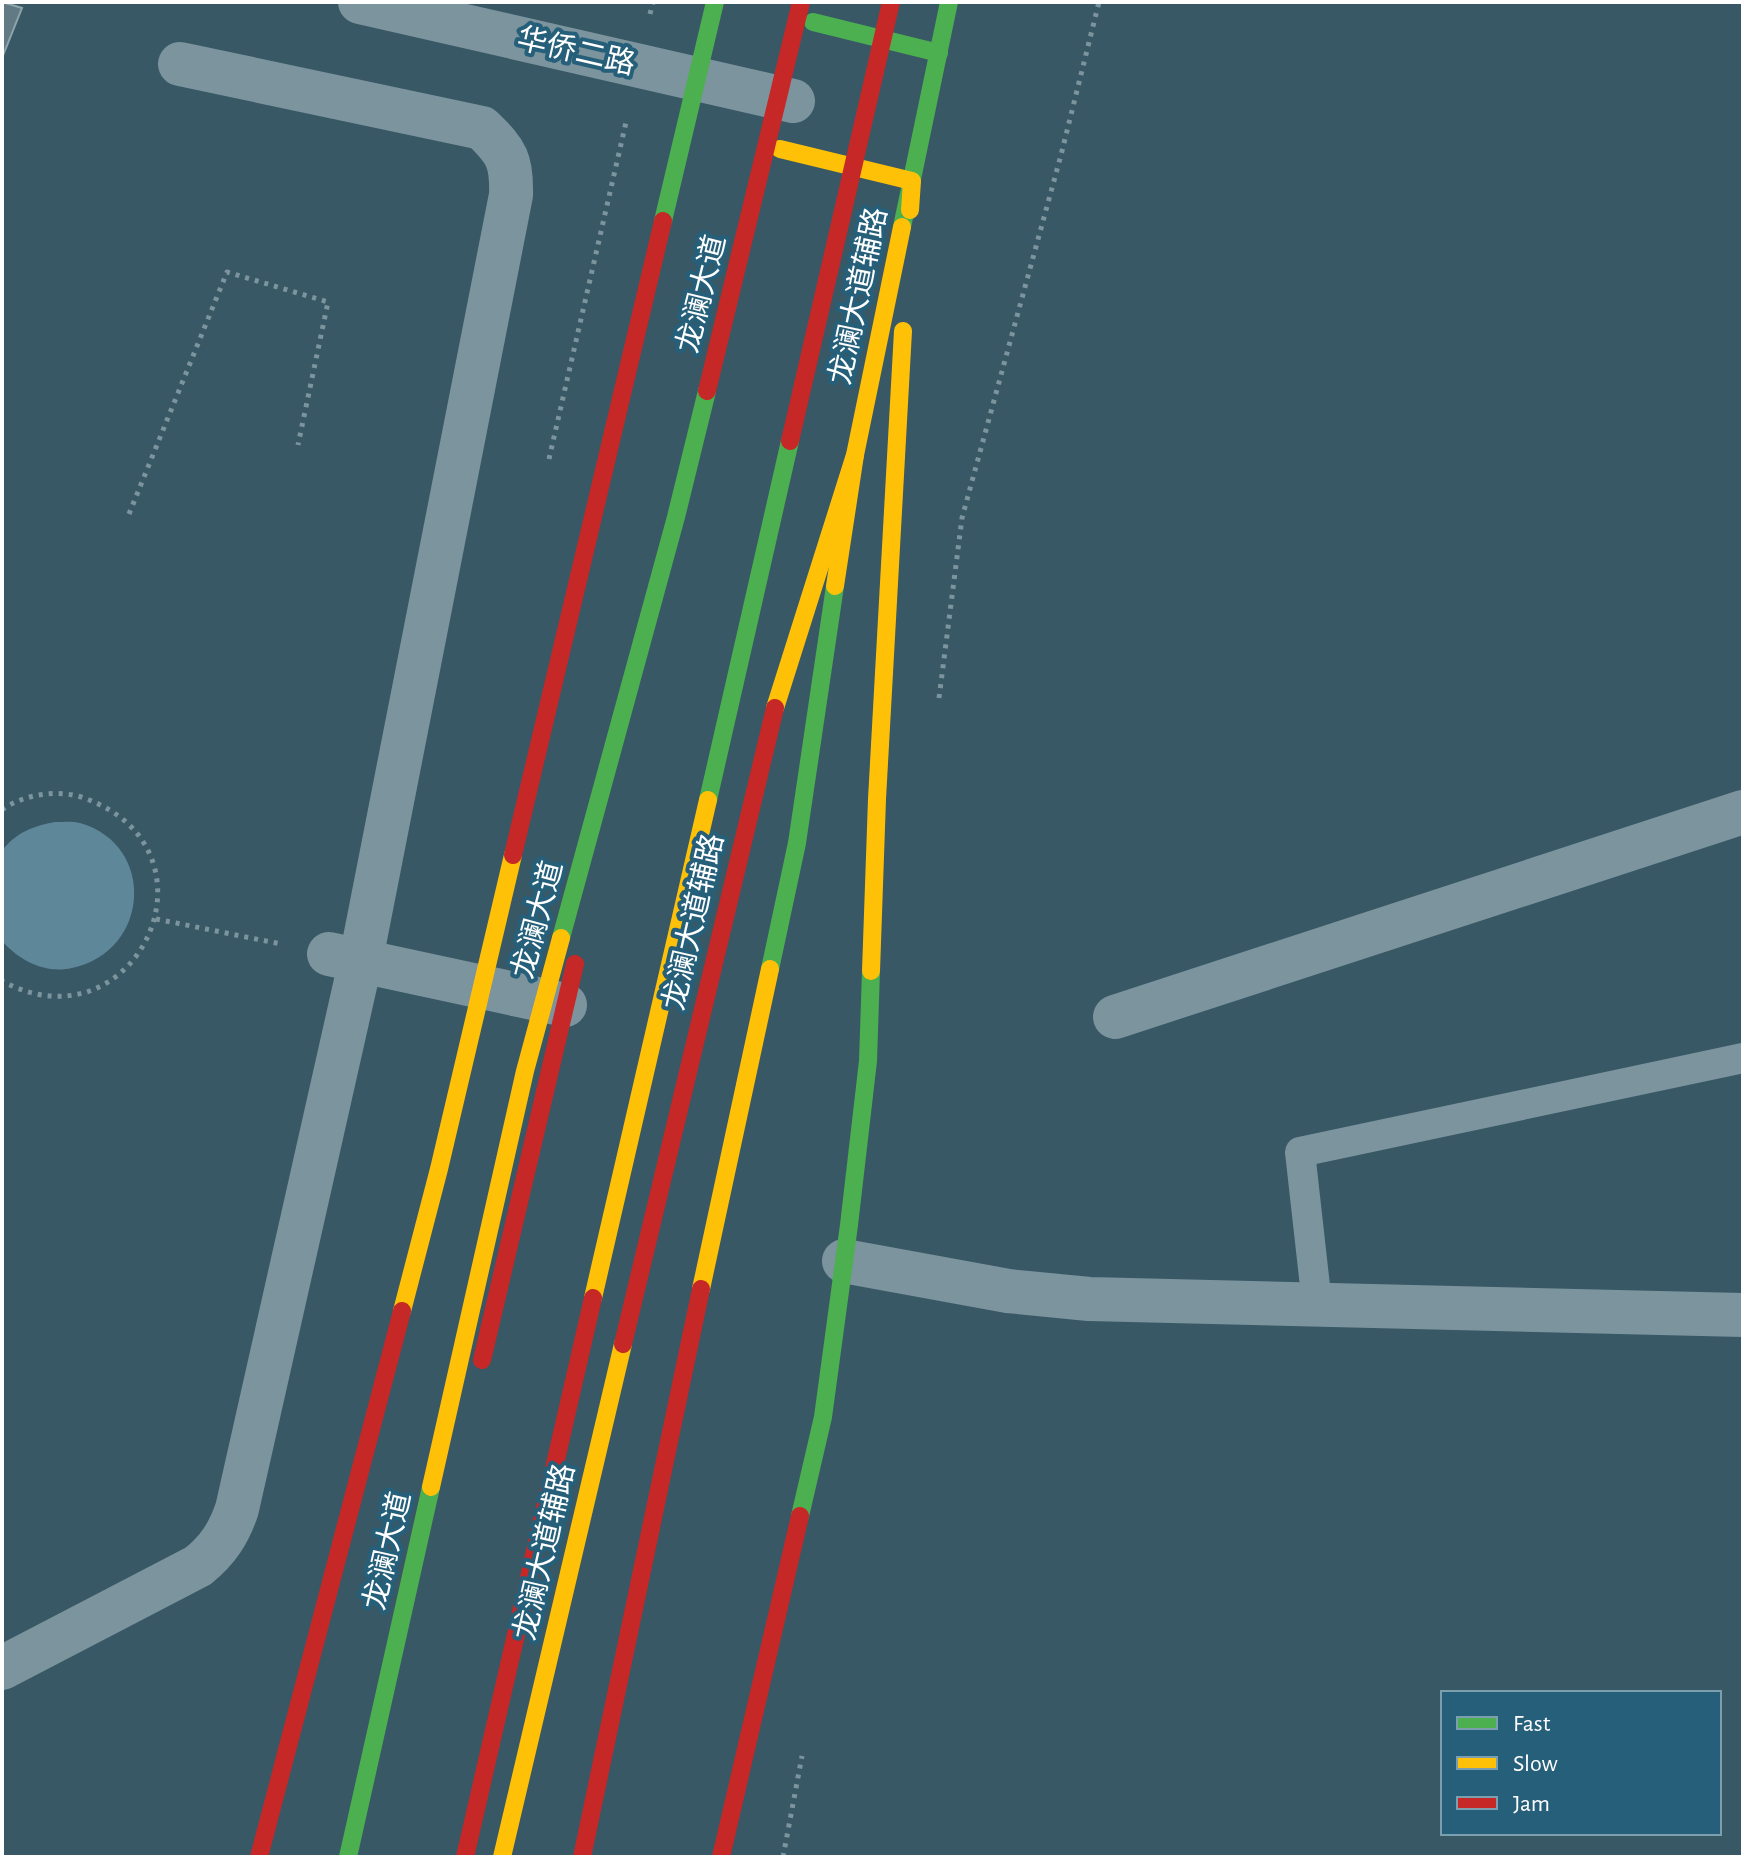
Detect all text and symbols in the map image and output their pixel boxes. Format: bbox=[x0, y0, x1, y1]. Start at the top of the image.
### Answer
street label: 华侨二路 bbox=[514, 22, 638, 80]
street label: 龙澜大道辅路 bbox=[824, 204, 892, 387]
street label: 龙澜大道 bbox=[671, 232, 731, 356]
street label: 龙澜大道辅路 bbox=[657, 830, 729, 1013]
street label: 龙澜大道 bbox=[506, 858, 568, 982]
street label: 龙澜大道辅路 bbox=[508, 1460, 580, 1643]
street label: 龙澜大道 bbox=[358, 1489, 416, 1613]
legend bbox=[1441, 1691, 1721, 1835]
text: Fast bbox=[1513, 1712, 1551, 1736]
text: Slow bbox=[1513, 1752, 1558, 1776]
text: Jam bbox=[1513, 1792, 1550, 1816]

